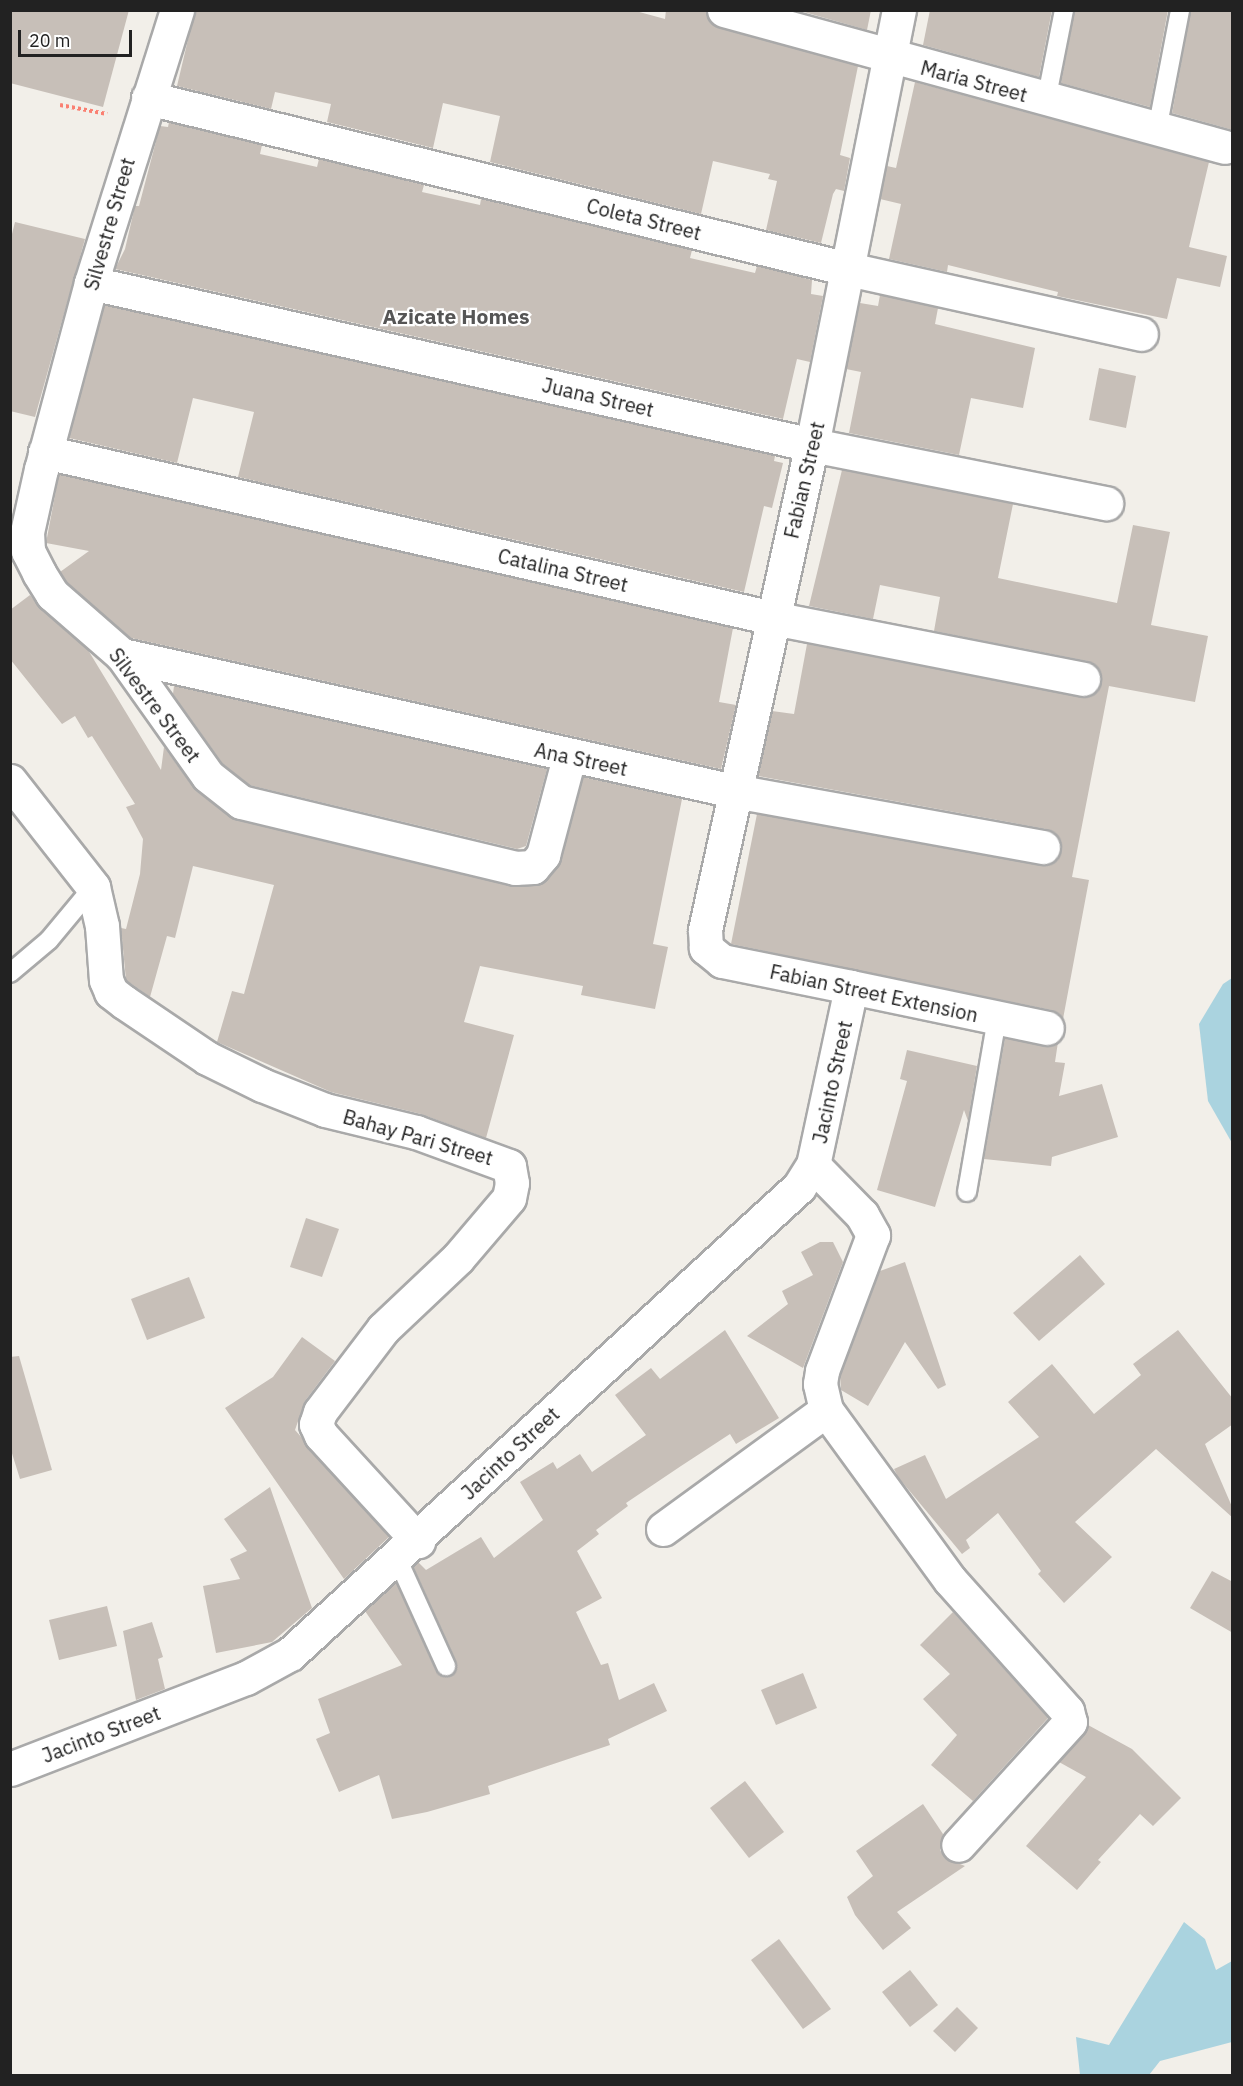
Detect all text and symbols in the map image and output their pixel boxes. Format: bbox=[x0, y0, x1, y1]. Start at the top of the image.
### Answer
scale bar bbox=[21, 18, 135, 56]
text: 20 m bbox=[29, 29, 71, 52]
street label: Maria Street bbox=[918, 55, 1030, 107]
street label: Silvestre Street bbox=[79, 155, 139, 293]
street label: Coleta Street bbox=[584, 193, 704, 245]
district label: Azicate Homes bbox=[382, 303, 530, 329]
street label: Juana Street bbox=[540, 373, 656, 421]
street label: Fabian Street bbox=[779, 419, 829, 541]
street label: Catalina Street bbox=[496, 543, 630, 597]
street label: Silvestre Street bbox=[104, 643, 206, 767]
street label: Ana Street bbox=[532, 737, 630, 781]
street label: Fabian Street Extension bbox=[768, 959, 980, 1027]
street label: Jacinto Street bbox=[807, 1018, 857, 1146]
street label: Bahay Pari Street bbox=[340, 1104, 496, 1170]
street label: Jacinto Street bbox=[456, 1402, 564, 1504]
street label: Jacinto Street bbox=[38, 1700, 164, 1768]

